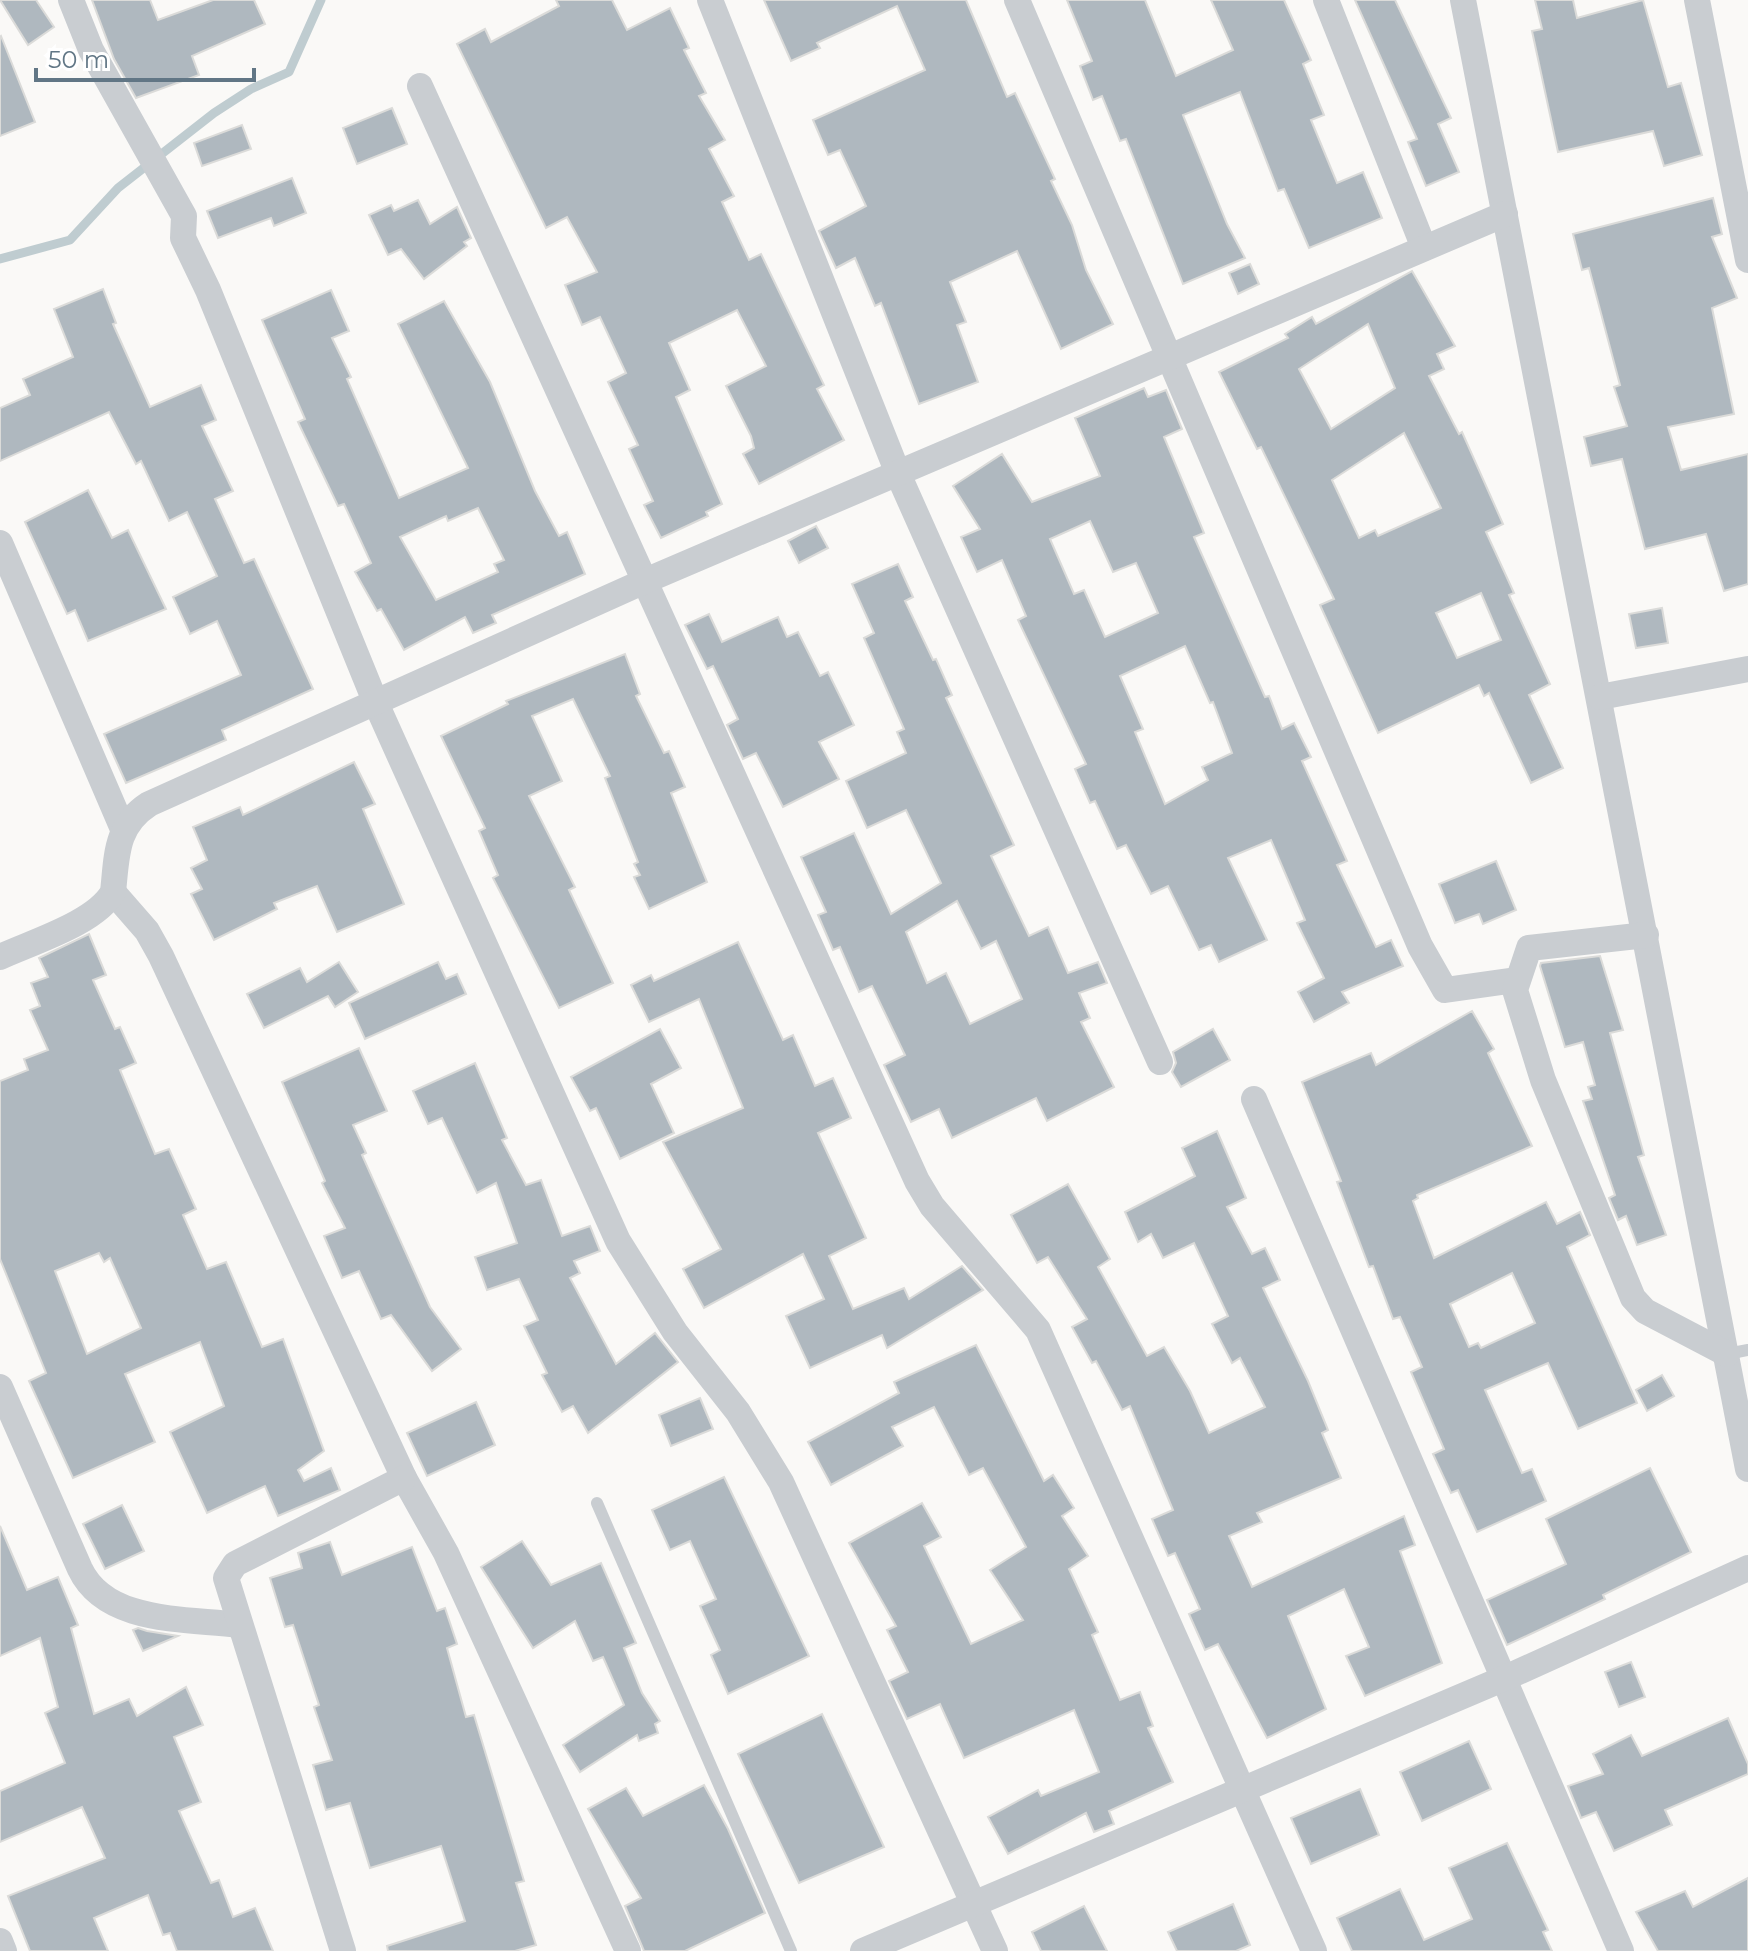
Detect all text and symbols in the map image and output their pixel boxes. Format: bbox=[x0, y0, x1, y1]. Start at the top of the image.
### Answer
scale bar bbox=[36, 32, 254, 82]
text: 50 m bbox=[48, 45, 109, 74]

